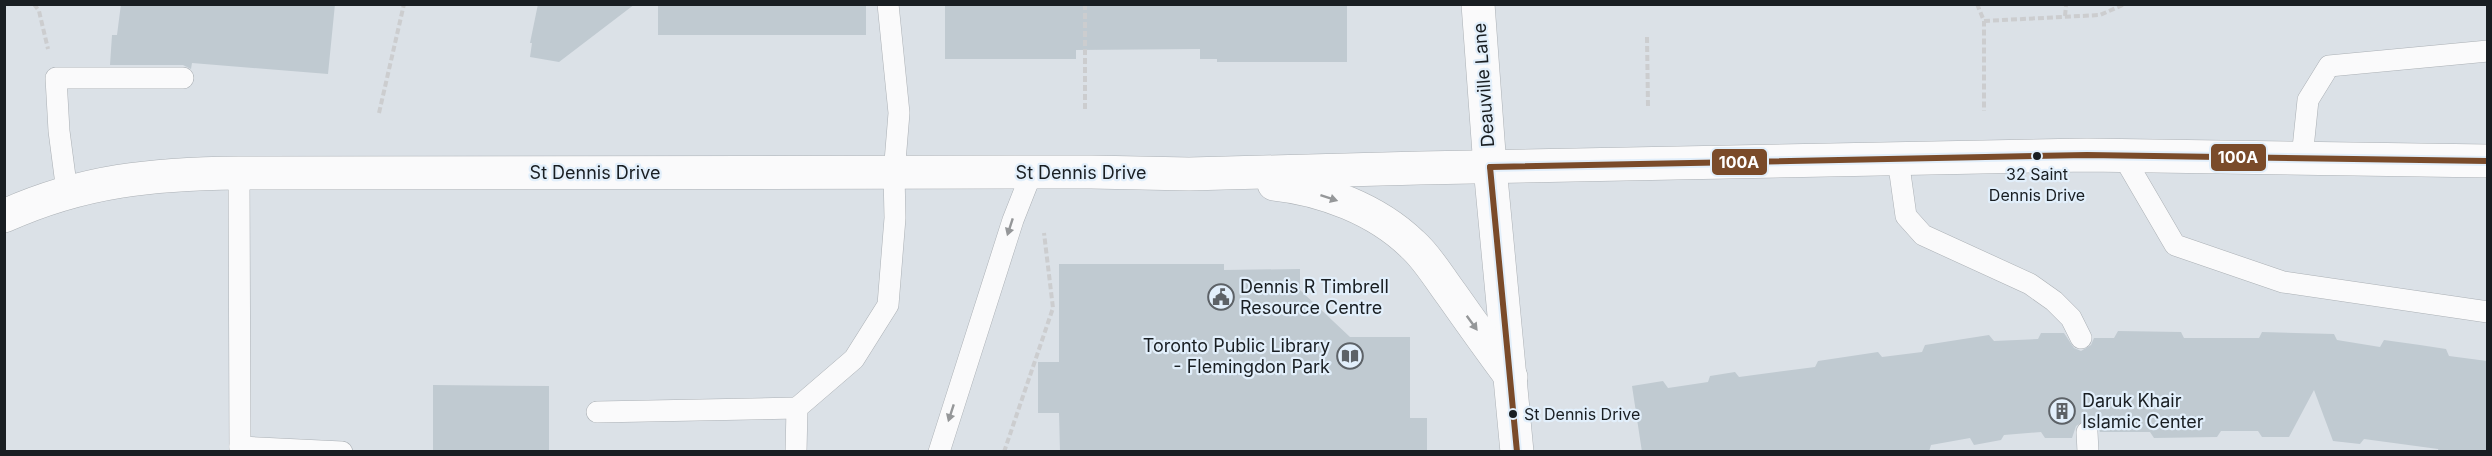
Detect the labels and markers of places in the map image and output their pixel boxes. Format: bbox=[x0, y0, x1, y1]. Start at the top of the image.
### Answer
marker: 32 Saint Dennis Drive bbox=[2031, 150, 2043, 162]
place label: 32 Saint Dennis Drive bbox=[1989, 164, 2085, 205]
place label: Dennis R Timbrell Resource Centre bbox=[1240, 276, 1389, 318]
public building icon: Dennis R Timbrell Resource Centre bbox=[1206, 282, 1236, 312]
place label: Toronto Public Library - Flemingdon Park bbox=[1143, 335, 1330, 377]
library icon: Toronto Public Library - Flemingdon Park bbox=[1335, 341, 1365, 371]
place label: Daruk Khair Islamic Center bbox=[2082, 390, 2204, 432]
building icon: Daruk Khair Islamic Center bbox=[2047, 396, 2077, 426]
place label: St Dennis Drive bbox=[1524, 404, 1640, 424]
marker: St Dennis Drive bbox=[1507, 408, 1519, 420]

